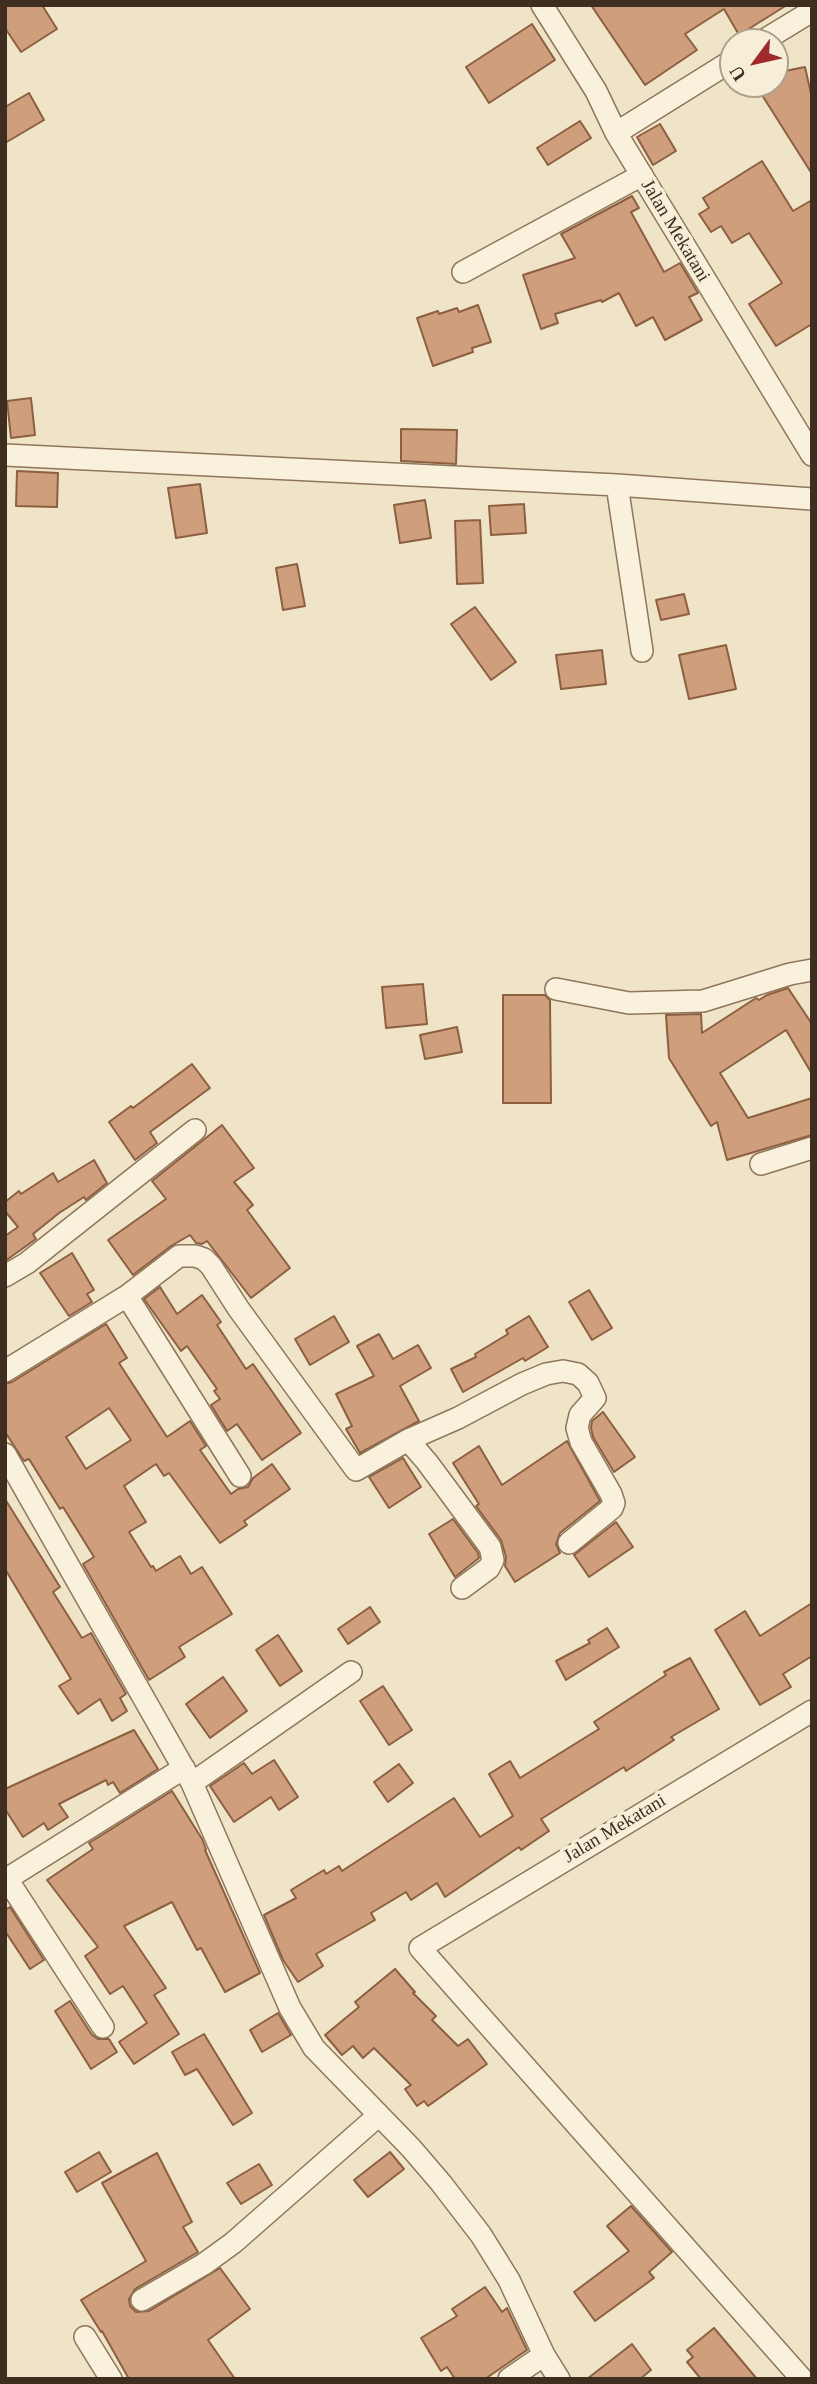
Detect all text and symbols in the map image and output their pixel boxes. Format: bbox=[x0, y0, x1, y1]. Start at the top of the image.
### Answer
north arrow bbox=[719, 28, 789, 98]
text: U bbox=[725, 62, 750, 85]
street label: Jalan Mekatani bbox=[635, 176, 715, 286]
street label: Jalan Mekatani bbox=[560, 1789, 670, 1869]

